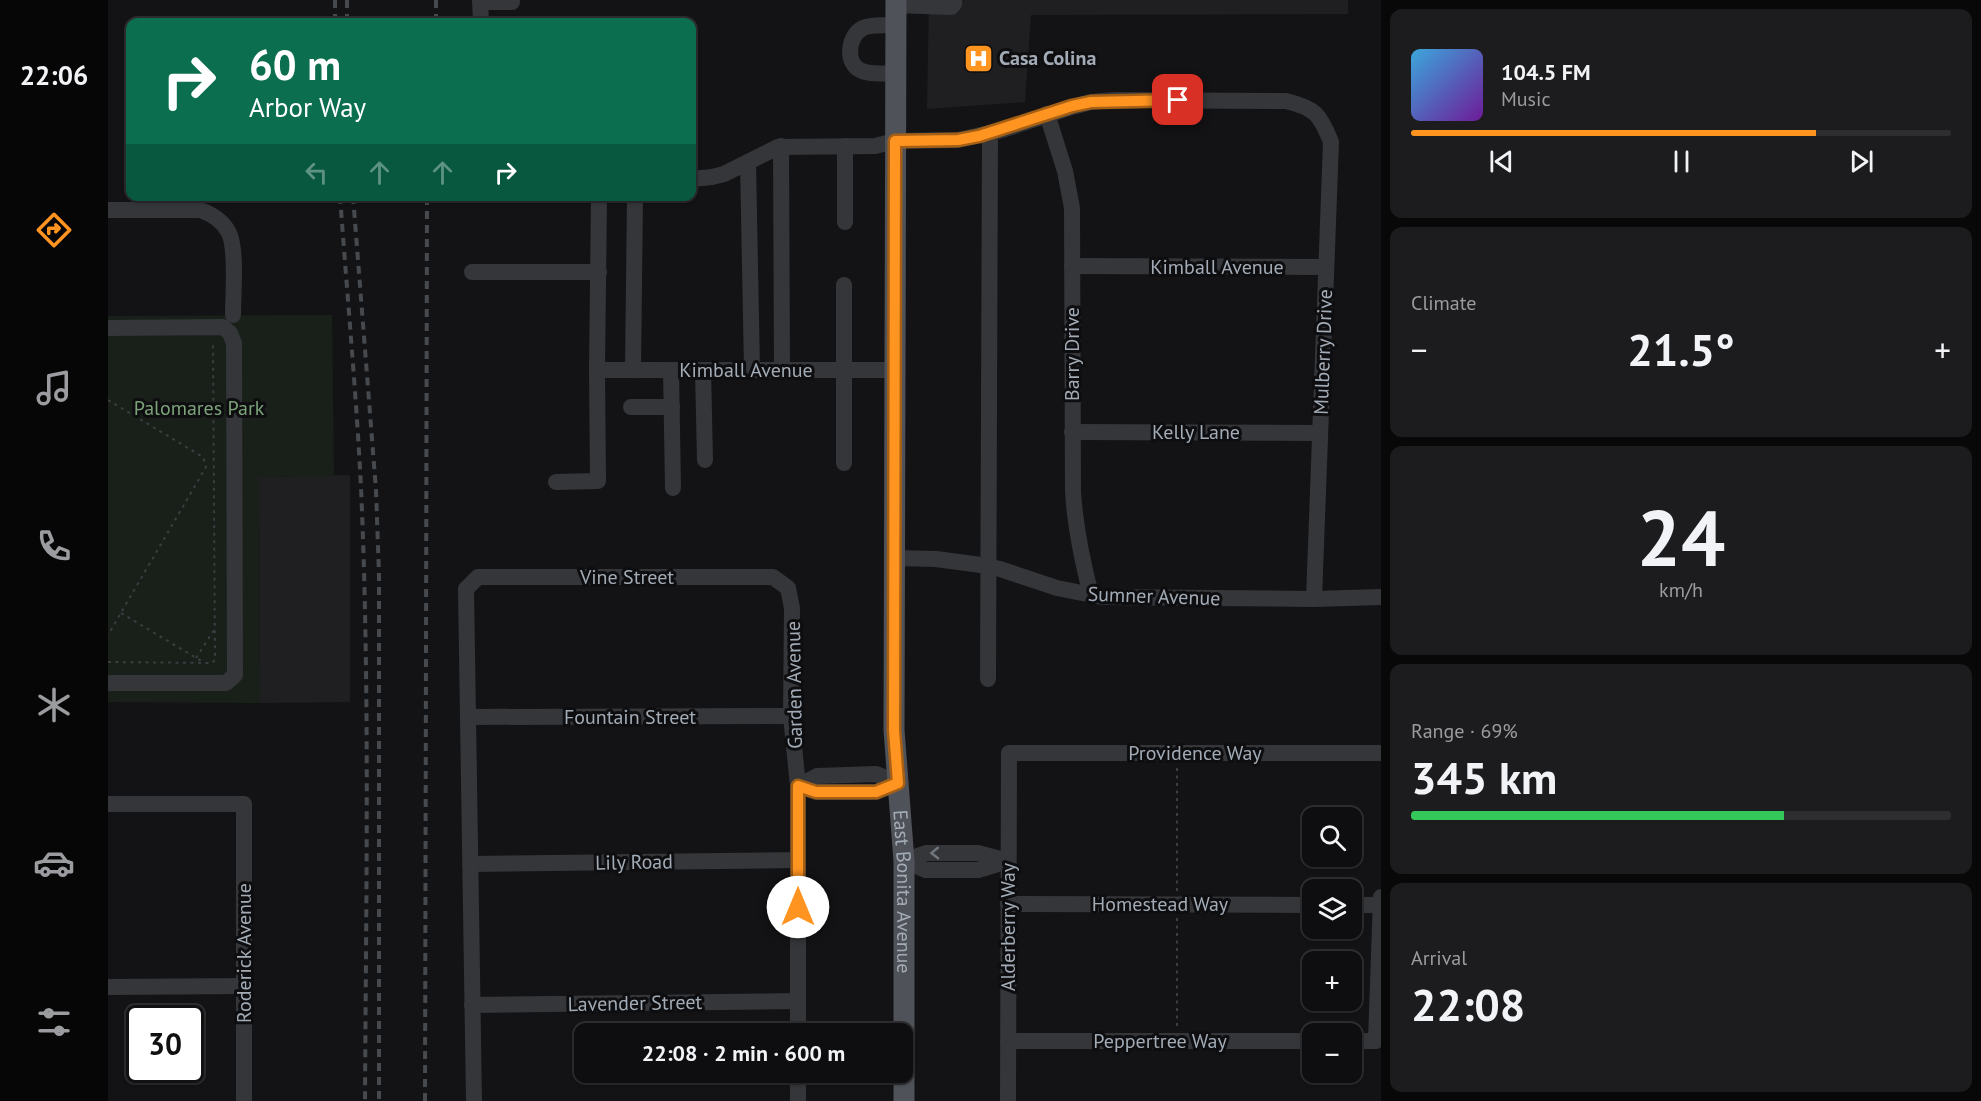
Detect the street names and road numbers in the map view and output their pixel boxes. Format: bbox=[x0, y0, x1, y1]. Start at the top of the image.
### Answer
street label: Kimball Avenue bbox=[1150, 254, 1284, 280]
street label: Mulberry Drive bbox=[1308, 289, 1338, 415]
street label: Barry Drive bbox=[1059, 307, 1085, 401]
street label: Kimball Avenue bbox=[679, 357, 813, 383]
street label: Kelly Lane bbox=[1152, 419, 1240, 445]
street label: Vine Street bbox=[579, 564, 674, 590]
street label: Sumner Avenue bbox=[1087, 581, 1221, 611]
street label: Garden Avenue bbox=[780, 621, 808, 749]
street label: Fountain Street bbox=[564, 704, 696, 730]
street label: Providence Way bbox=[1128, 740, 1262, 766]
street label: East Bonita Avenue bbox=[887, 809, 917, 974]
street label: Lily Road bbox=[595, 848, 673, 876]
street label: Alderberry Way bbox=[995, 862, 1021, 991]
street label: Roderick Avenue bbox=[231, 883, 257, 1023]
street label: Homestead Way bbox=[1092, 891, 1229, 917]
street label: Lavender Street bbox=[568, 989, 703, 1017]
street label: Peppertree Way bbox=[1093, 1028, 1227, 1054]

